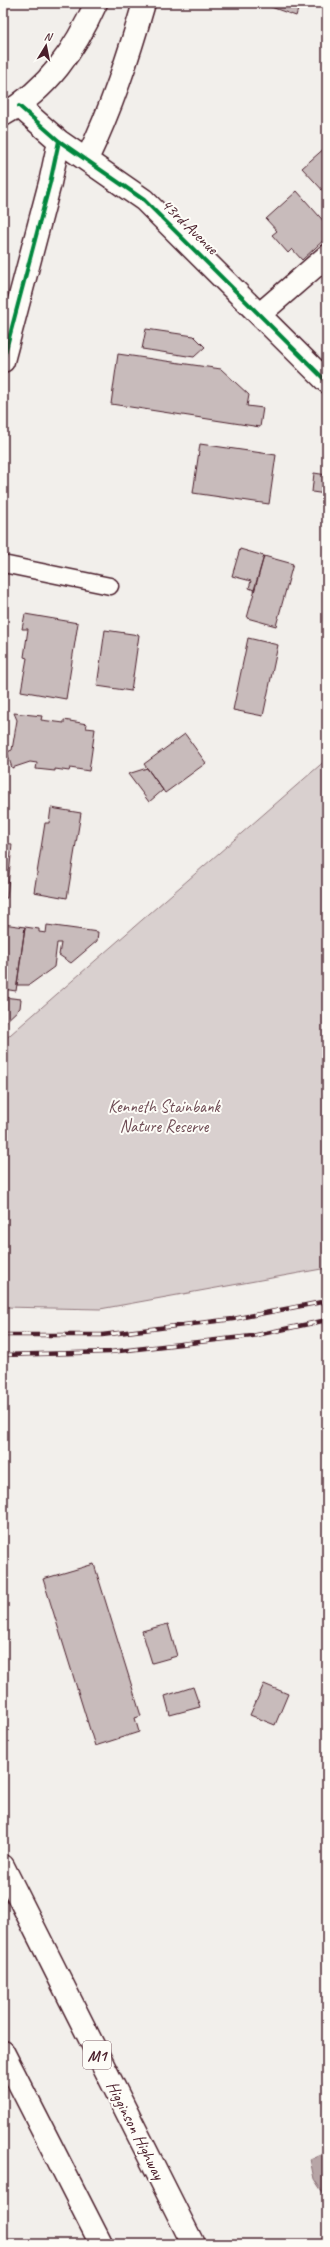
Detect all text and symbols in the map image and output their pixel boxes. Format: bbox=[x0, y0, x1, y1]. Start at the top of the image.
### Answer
north arrow bbox=[26, 26, 66, 66]
text: N bbox=[43, 29, 54, 44]
street label: 43rd Avenue bbox=[157, 194, 224, 260]
park label: Kenneth Stainbank Nature Reserve bbox=[108, 1096, 222, 1137]
road number: M1 bbox=[83, 2041, 111, 2069]
street label: Higginson Highway bbox=[102, 2078, 170, 2184]

